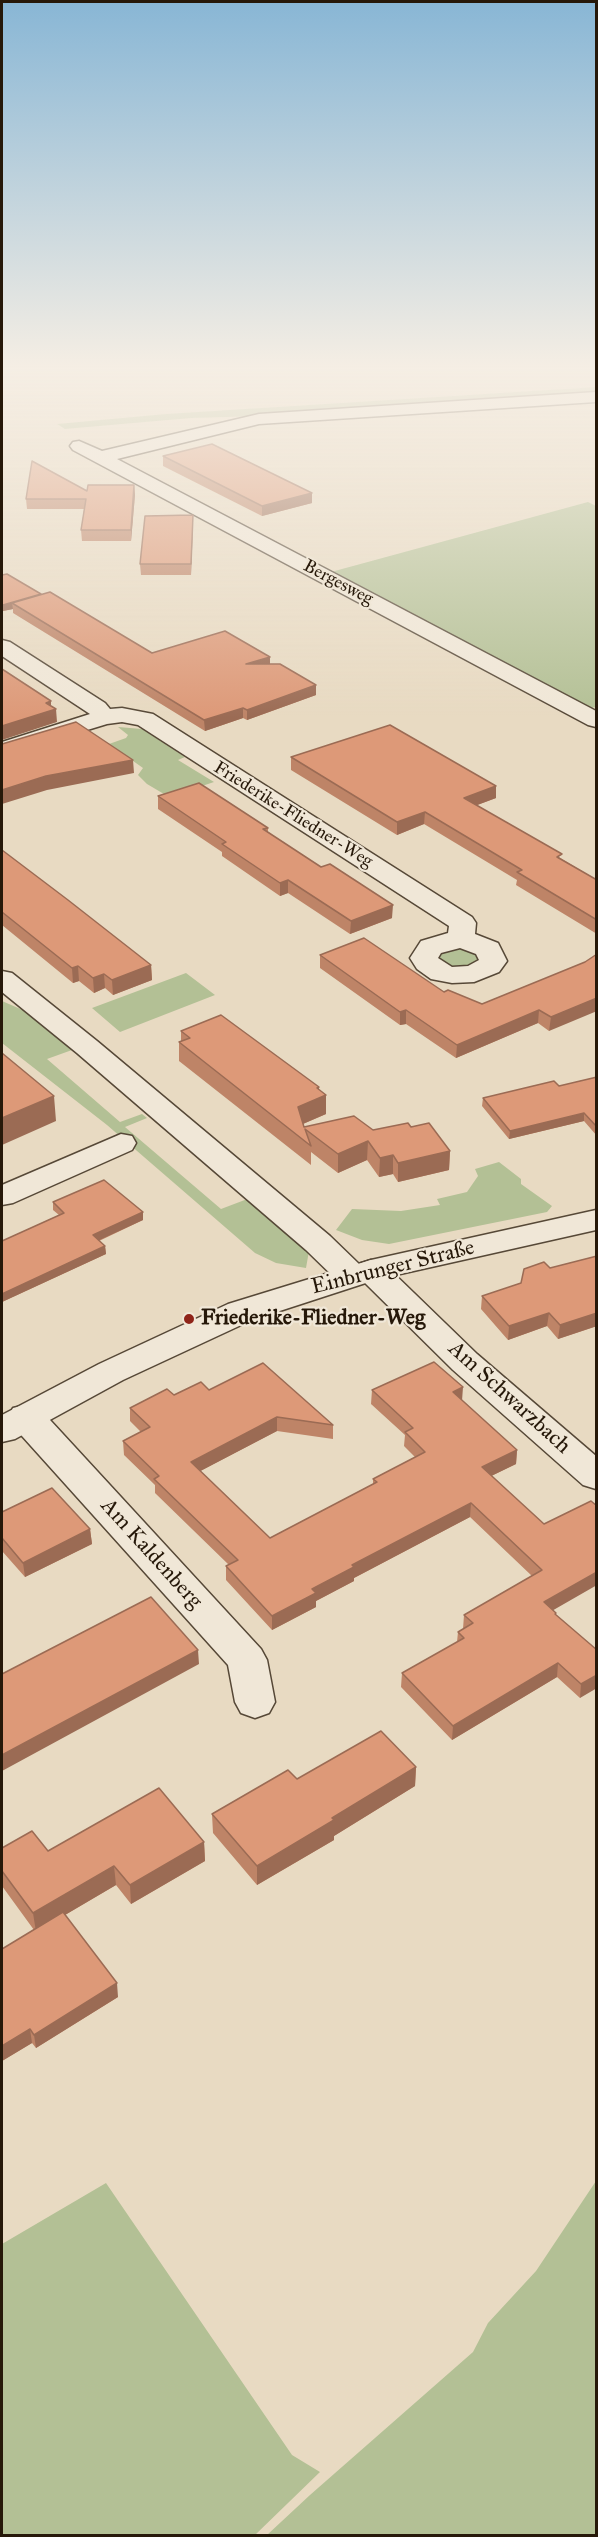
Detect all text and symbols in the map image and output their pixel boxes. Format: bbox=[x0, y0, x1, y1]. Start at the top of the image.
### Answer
street label: Bergesweg bbox=[299, 556, 377, 610]
street label: Friederike-Fliedner-Weg bbox=[209, 757, 377, 873]
street label: Einbrunger Straße bbox=[309, 1235, 477, 1301]
place label: Friederike-Fliedner-Weg bbox=[201, 1306, 425, 1332]
marker: Friederike-Fliedner-Weg bbox=[182, 1312, 196, 1326]
street label: Am Schwarzbach bbox=[442, 1336, 576, 1460]
street label: Am Kaldenberg bbox=[95, 1493, 207, 1615]

